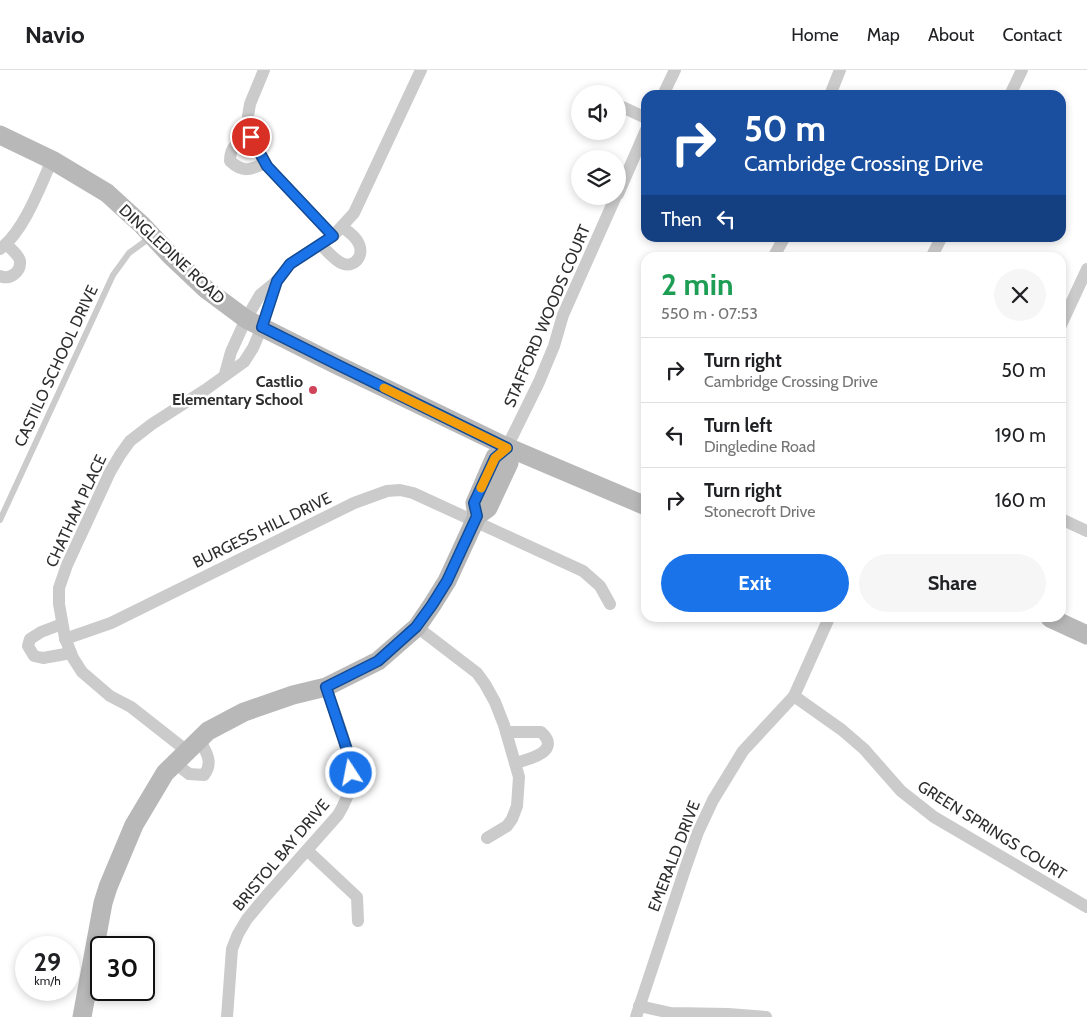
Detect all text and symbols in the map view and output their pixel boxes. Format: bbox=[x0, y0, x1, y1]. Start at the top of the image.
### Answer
text: Navio bbox=[25, 20, 85, 49]
text: Home bbox=[791, 24, 839, 46]
text: Map bbox=[867, 24, 900, 46]
text: About bbox=[928, 24, 974, 46]
text: Contact bbox=[1002, 24, 1062, 46]
map controls bbox=[571, 85, 626, 205]
button: sound bbox=[571, 85, 626, 140]
text: 50 m bbox=[744, 107, 826, 150]
icon: right bbox=[661, 110, 726, 175]
pin bbox=[230, 116, 272, 158]
icon: arrive bbox=[237, 123, 265, 151]
button: layers bbox=[571, 150, 626, 205]
text: Cambridge Crossing Drive bbox=[744, 150, 983, 177]
street label: DINGLEDINE ROAD bbox=[115, 200, 229, 308]
icon: left bbox=[712, 205, 740, 233]
text: Then bbox=[661, 208, 702, 231]
street label: STAFFORD WOODS COURT bbox=[500, 221, 594, 410]
text: 2 min bbox=[661, 266, 733, 303]
button: close bbox=[994, 269, 1046, 321]
street label: CASTILO SCHOOL DRIVE bbox=[10, 282, 102, 450]
text: 550 m · 07:53 bbox=[661, 304, 758, 323]
text: Turn right bbox=[704, 349, 782, 372]
icon: right bbox=[661, 356, 689, 384]
text: 50 m bbox=[1002, 359, 1046, 382]
place label: Castlio Elementary School bbox=[172, 372, 303, 409]
text: Cambridge Crossing Drive bbox=[704, 372, 878, 391]
marker: Castlio Elementary School bbox=[307, 384, 319, 396]
text: Turn left bbox=[704, 414, 772, 437]
icon: left bbox=[661, 421, 689, 449]
text: 190 m bbox=[995, 424, 1046, 447]
text: Dingledine Road bbox=[704, 437, 815, 456]
street label: CHATHAM PLACE bbox=[42, 452, 110, 570]
text: Turn right bbox=[704, 479, 782, 502]
icon: right bbox=[661, 486, 689, 514]
street label: BURGESS HILL DRIVE bbox=[190, 488, 334, 572]
text: 160 m bbox=[995, 489, 1046, 512]
text: Stonecroft Drive bbox=[704, 502, 815, 521]
button: Exit bbox=[661, 554, 849, 612]
button: Share bbox=[859, 554, 1046, 612]
position arrow bbox=[324, 746, 376, 798]
street label: GREEN SPRINGS COURT bbox=[914, 776, 1070, 884]
street label: BRISTOL BAY DRIVE bbox=[229, 795, 333, 915]
street label: EMERALD DRIVE bbox=[644, 798, 704, 914]
speed limit sign: 30 bbox=[90, 936, 155, 1001]
text: 29 bbox=[34, 947, 61, 977]
text: km/h bbox=[34, 973, 61, 988]

